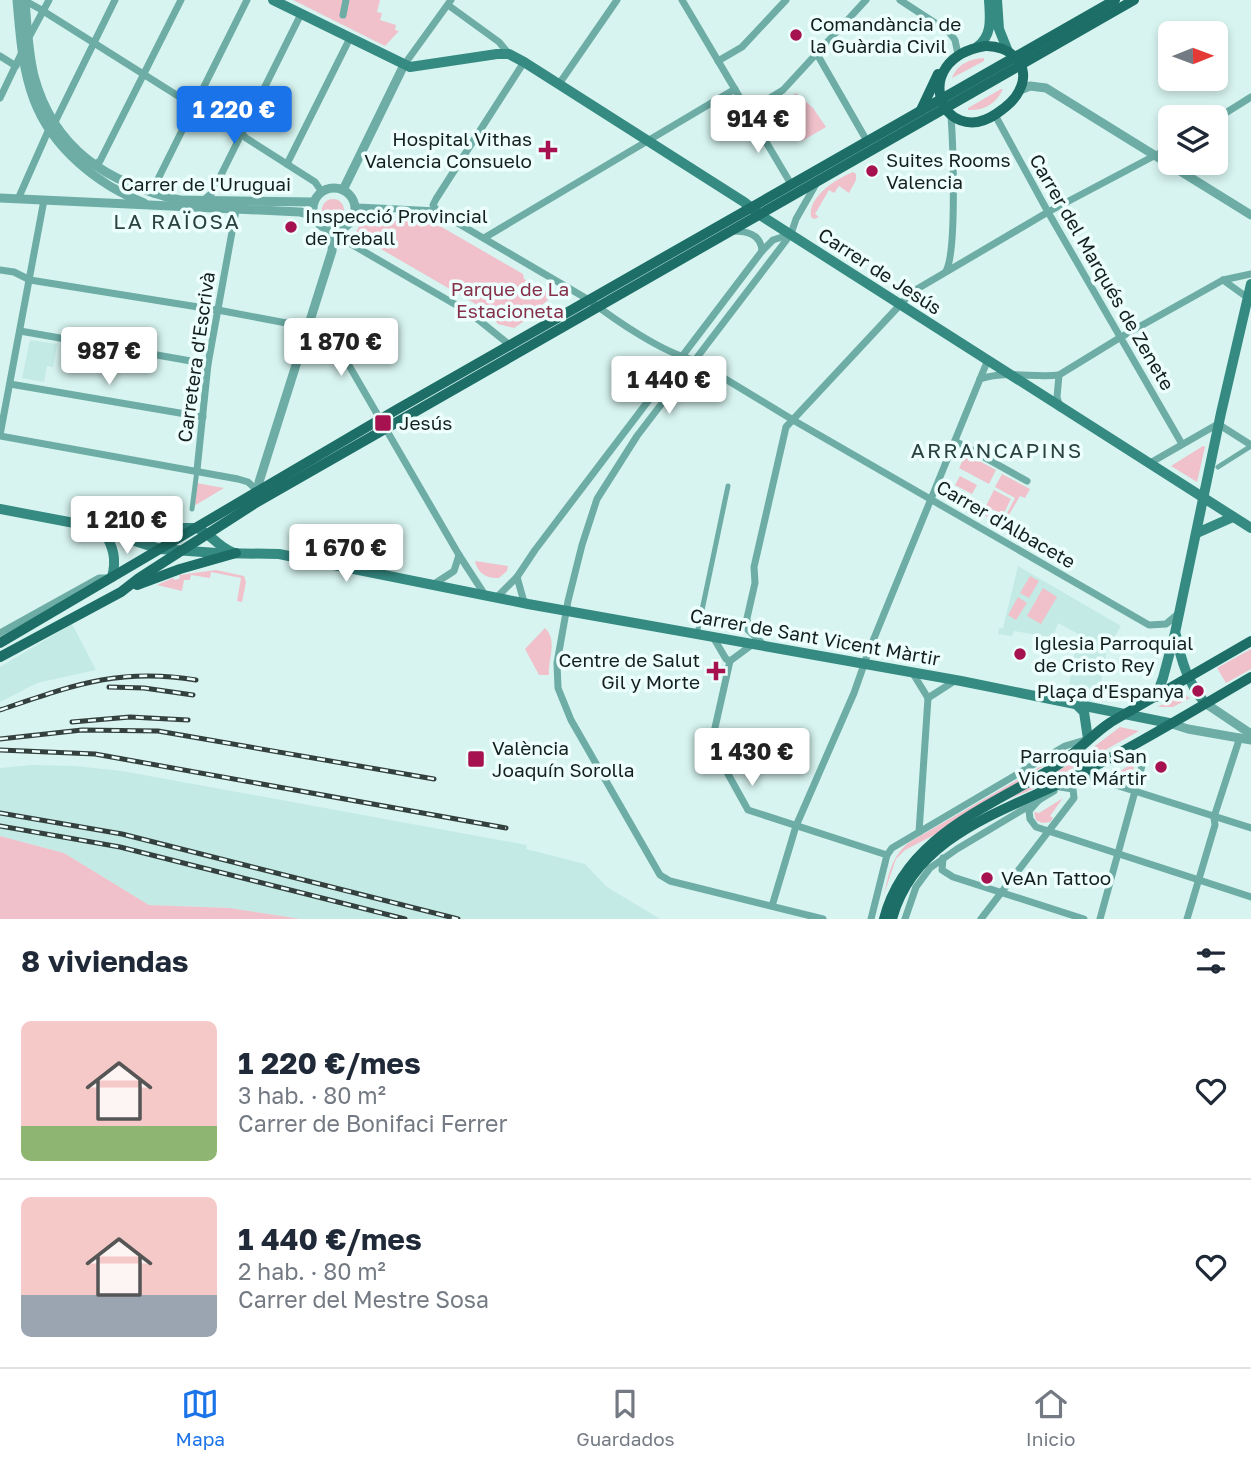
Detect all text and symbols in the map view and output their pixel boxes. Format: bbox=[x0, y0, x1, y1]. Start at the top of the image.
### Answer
place label: Comandància de la Guàrdia Civil bbox=[810, 12, 961, 57]
north arrow bbox=[1158, 21, 1228, 91]
map controls bbox=[1158, 21, 1228, 175]
marker: Comandància de la Guàrdia Civil bbox=[788, 27, 804, 43]
pin: 1 220 € bbox=[169, 86, 299, 146]
text: 1 220 € bbox=[193, 95, 275, 123]
pin: 914 € bbox=[709, 96, 807, 155]
text: 914 € bbox=[727, 104, 789, 132]
button: layers bbox=[1158, 105, 1228, 175]
place label: Hospital Vithas Valencia Consuelo bbox=[364, 127, 532, 172]
marker: Hospital Vithas Valencia Consuelo bbox=[538, 140, 558, 160]
place label: Suites Rooms Valencia bbox=[886, 148, 1011, 193]
street label: Carrer del Marqués de Zenete bbox=[1025, 149, 1180, 394]
marker: Suites Rooms Valencia bbox=[864, 163, 880, 179]
street label: Carrer de l'Uruguai bbox=[121, 172, 291, 195]
place label: Inspecció Provincial de Treball bbox=[305, 204, 488, 249]
district label: LA RAÏOSA bbox=[113, 208, 241, 234]
marker: Inspecció Provincial de Treball bbox=[283, 219, 299, 235]
street label: Carrer de Jesús bbox=[814, 222, 946, 319]
street label: Carretera d'Escrivà bbox=[172, 270, 219, 444]
park label: Parque de La Estacioneta bbox=[451, 277, 569, 322]
pin: 1 870 € bbox=[276, 318, 406, 378]
text: 1 870 € bbox=[300, 327, 382, 355]
pin: 987 € bbox=[60, 328, 158, 387]
text: 987 € bbox=[77, 336, 141, 364]
pin: 1 440 € bbox=[604, 356, 734, 416]
text: 1 440 € bbox=[627, 365, 711, 393]
place label: Jesús bbox=[399, 411, 452, 434]
marker: Jesús bbox=[373, 413, 393, 433]
district label: ARRANCAPINS bbox=[911, 437, 1083, 463]
street label: Carrer d'Albacete bbox=[933, 474, 1080, 573]
pin: 1 210 € bbox=[62, 496, 192, 556]
text: 1 210 € bbox=[87, 505, 167, 533]
pin: 1 670 € bbox=[281, 524, 411, 584]
text: 1 670 € bbox=[305, 533, 387, 561]
street label: Carrer de Sant Vicent Màrtir bbox=[688, 603, 943, 670]
place label: Iglesia Parroquial de Cristo Rey bbox=[1034, 631, 1193, 676]
marker: Iglesia Parroquial de Cristo Rey bbox=[1012, 646, 1028, 662]
place label: Centre de Salut Gil y Morte bbox=[558, 648, 700, 693]
marker: Centre de Salut Gil y Morte bbox=[706, 661, 726, 681]
place label: Plaça d'Espanya bbox=[1037, 679, 1184, 702]
marker: Plaça d'Espanya bbox=[1190, 683, 1206, 699]
pin: 1 430 € bbox=[687, 728, 817, 788]
place label: València Joaquín Sorolla bbox=[492, 736, 634, 781]
text: 1 430 € bbox=[711, 737, 793, 765]
place label: Parroquia San Vicente Mártir bbox=[1018, 744, 1148, 789]
marker: València Joaquín Sorolla bbox=[466, 749, 486, 769]
marker: Parroquia San Vicente Mártir bbox=[1153, 759, 1169, 775]
place label: VeAn Tattoo bbox=[1001, 866, 1111, 889]
marker: VeAn Tattoo bbox=[979, 870, 995, 886]
icon: filters bbox=[1192, 942, 1230, 980]
text: 8 viviendas bbox=[21, 943, 189, 979]
text: 1 220 €/mes bbox=[238, 1045, 421, 1081]
icon: home bbox=[77, 1049, 161, 1133]
icon: heart bbox=[1192, 1072, 1230, 1110]
text: 3 hab. · 80 m² bbox=[238, 1081, 386, 1109]
text: Carrer de Bonifaci Ferrer bbox=[238, 1109, 507, 1137]
text: 1 440 €/mes bbox=[238, 1221, 422, 1257]
icon: home bbox=[77, 1225, 161, 1309]
icon: heart bbox=[1192, 1248, 1230, 1286]
text: 2 hab. · 80 m² bbox=[238, 1257, 386, 1285]
text: Carrer del Mestre Sosa bbox=[238, 1285, 489, 1313]
tab: Mapa bbox=[176, 1385, 225, 1450]
tab: Guardados bbox=[576, 1385, 675, 1450]
tab: Inicio bbox=[1026, 1385, 1075, 1450]

